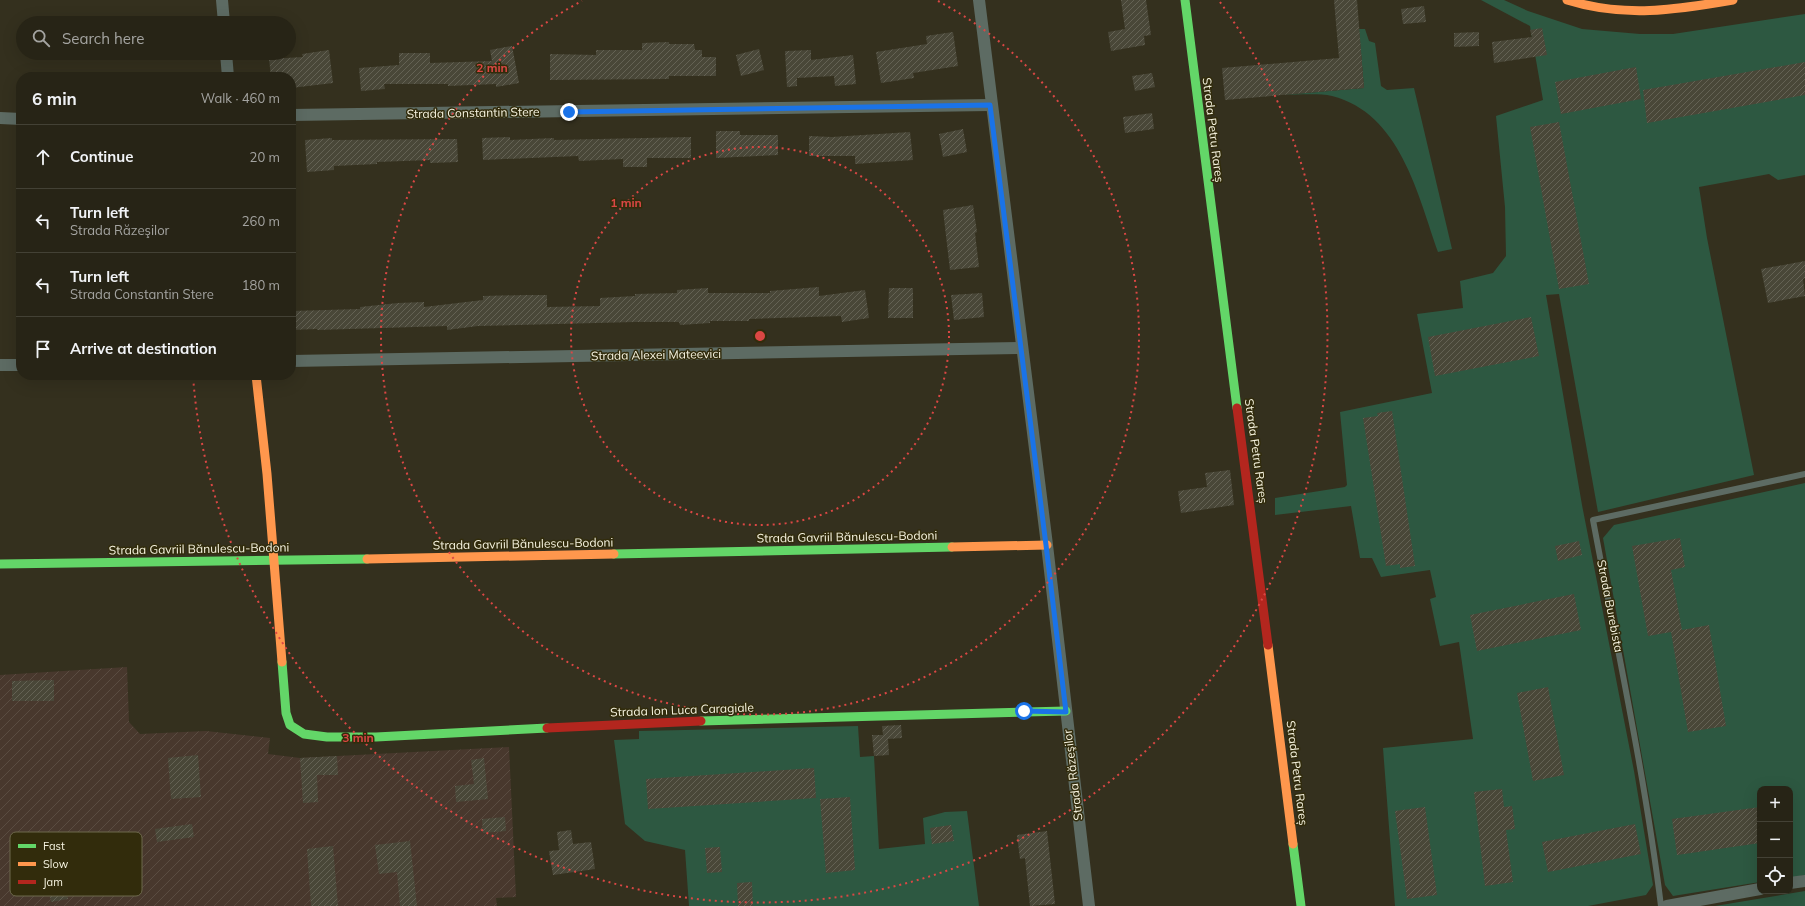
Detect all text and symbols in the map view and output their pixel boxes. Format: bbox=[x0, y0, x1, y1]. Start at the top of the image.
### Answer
search box bbox=[16, 16, 296, 60]
icon: search bbox=[30, 27, 52, 49]
text: Search here bbox=[62, 29, 144, 48]
text: 2 min bbox=[476, 60, 508, 75]
street label: Strada Petru Rareș bbox=[1199, 77, 1227, 183]
text: 6 min bbox=[32, 88, 77, 109]
text: Walk · 460 m bbox=[201, 90, 280, 106]
route end bbox=[560, 103, 578, 121]
street label: Strada Constantin Stere bbox=[406, 104, 540, 121]
icon: ahead bbox=[32, 146, 54, 168]
text: Continue bbox=[70, 147, 133, 166]
text: 20 m bbox=[250, 149, 280, 165]
text: 1 min bbox=[610, 195, 642, 210]
text: Turn left bbox=[70, 203, 129, 222]
icon: left bbox=[32, 210, 54, 232]
text: 260 m bbox=[242, 213, 280, 229]
text: Strada Răzeşilor bbox=[70, 222, 169, 238]
text: Turn left bbox=[70, 267, 129, 286]
icon: left bbox=[32, 274, 54, 296]
text: 180 m bbox=[242, 277, 280, 293]
text: Strada Constantin Stere bbox=[70, 286, 214, 302]
centre of rings bbox=[753, 329, 767, 343]
icon: arrive bbox=[32, 338, 54, 360]
text: Arrive at destination bbox=[70, 339, 217, 358]
street label: Strada Alexei Mateevici bbox=[591, 346, 721, 363]
street label: Strada Petru Rareș bbox=[1241, 398, 1271, 504]
street label: Strada Gavriil Bănulescu-Bodoni bbox=[757, 527, 938, 546]
street label: Strada Gavriil Bănulescu-Bodoni bbox=[433, 534, 614, 553]
street label: Strada Gavriil Bănulescu-Bodoni bbox=[109, 539, 290, 558]
street label: Strada Burebista bbox=[1594, 558, 1627, 653]
street label: Strada Ion Luca Caragiale bbox=[610, 699, 754, 720]
route start bbox=[1015, 702, 1033, 720]
street label: Strada Petru Rareș bbox=[1283, 720, 1311, 826]
street label: Strada Răzeşilor bbox=[1059, 728, 1086, 821]
text: 3 min bbox=[342, 730, 374, 745]
map controls bbox=[1757, 786, 1793, 894]
button: + bbox=[1757, 786, 1793, 822]
button: − bbox=[1757, 822, 1793, 858]
legend bbox=[10, 832, 142, 896]
text: Fast bbox=[43, 839, 65, 853]
text: Slow bbox=[43, 857, 69, 871]
button: locate bbox=[1757, 858, 1793, 894]
text: Jam bbox=[43, 875, 63, 889]

